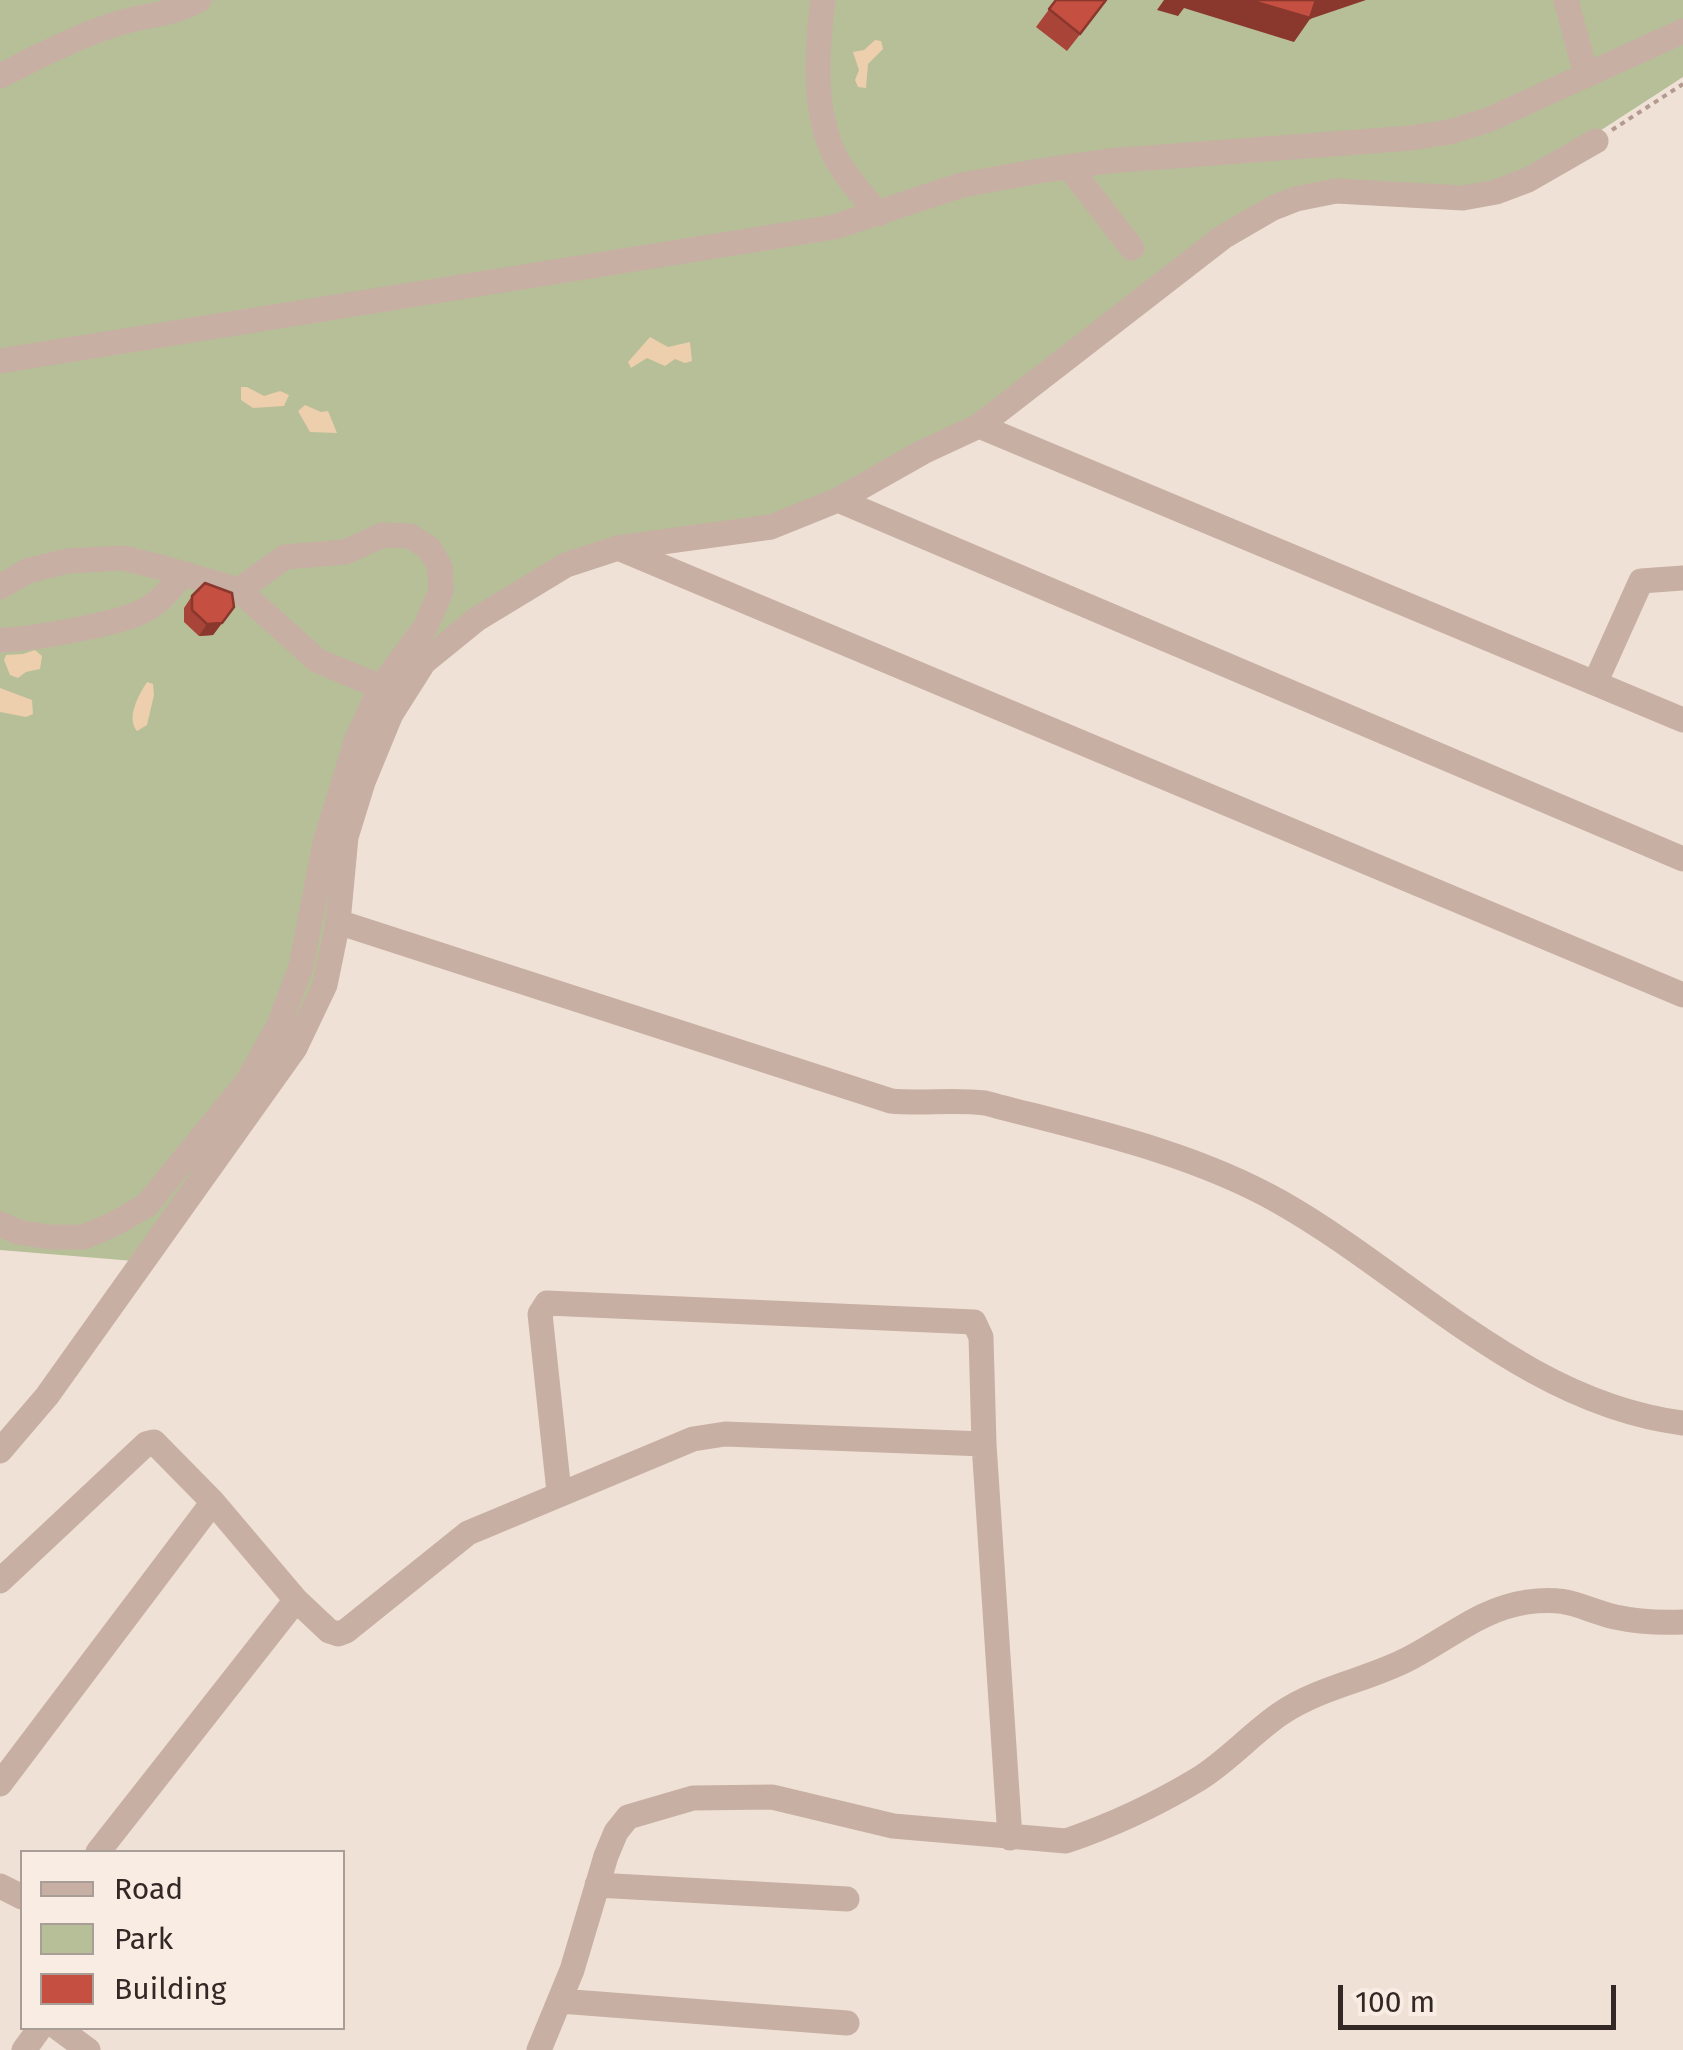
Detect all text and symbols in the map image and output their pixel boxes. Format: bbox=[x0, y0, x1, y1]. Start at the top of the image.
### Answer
legend bbox=[20, 1850, 345, 2030]
text: Road bbox=[114, 1871, 183, 1907]
text: Park bbox=[114, 1921, 173, 1957]
scale bar bbox=[1343, 1965, 1620, 2027]
text: Building bbox=[114, 1971, 226, 2007]
text: 100 m bbox=[1355, 1984, 1435, 2020]

